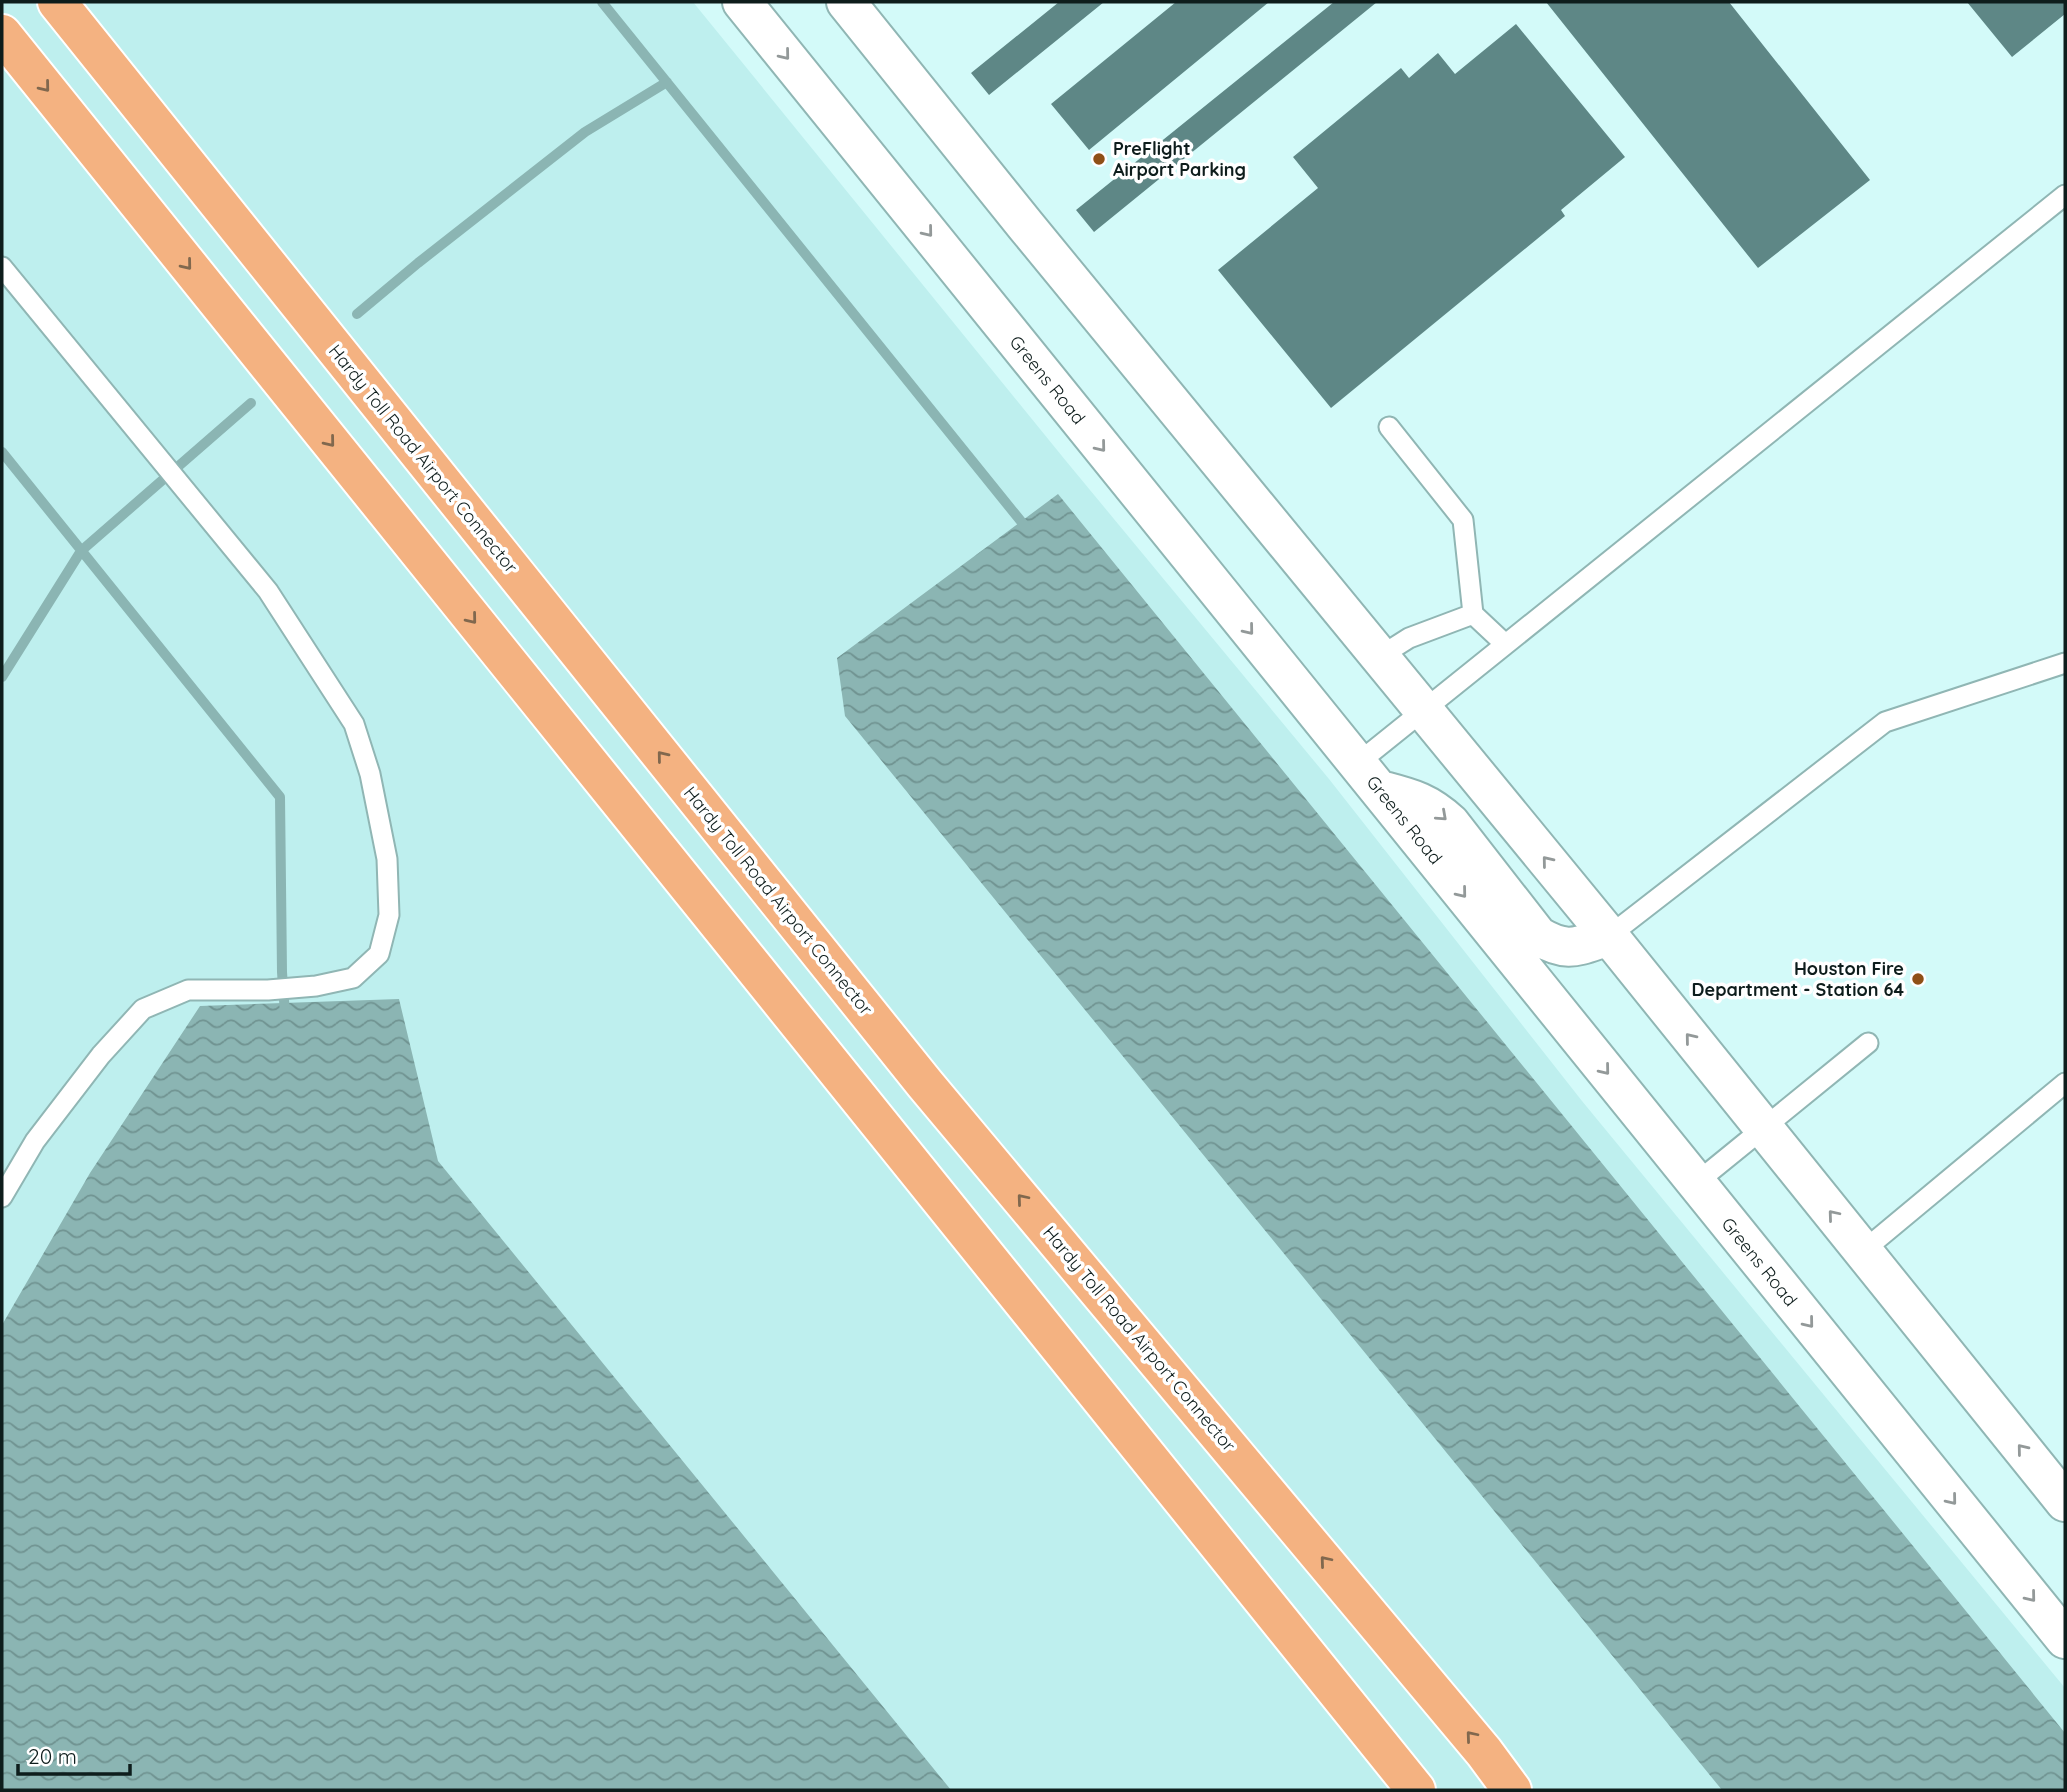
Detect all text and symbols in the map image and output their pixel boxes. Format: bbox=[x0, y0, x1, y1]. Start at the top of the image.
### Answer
one-way arrow bbox=[776, 47, 789, 59]
one-way arrow bbox=[36, 80, 49, 92]
place label: PreFlight Airport Parking bbox=[1113, 137, 1246, 181]
marker: PreFlight Airport Parking bbox=[1091, 151, 1107, 167]
one-way arrow bbox=[919, 224, 932, 236]
one-way arrow bbox=[179, 256, 191, 269]
street label: Greens Road bbox=[1005, 331, 1090, 429]
street label: Hardy Toll Road Airport Connector bbox=[324, 340, 523, 578]
one-way arrow bbox=[321, 434, 334, 447]
one-way arrow bbox=[1093, 439, 1106, 451]
one-way arrow bbox=[464, 612, 477, 624]
one-way arrow bbox=[1241, 621, 1253, 634]
one-way arrow bbox=[658, 751, 670, 764]
street label: Greens Road bbox=[1362, 771, 1447, 869]
street label: Hardy Toll Road Airport Connector bbox=[679, 782, 878, 1020]
one-way arrow bbox=[1434, 808, 1447, 820]
one-way arrow bbox=[1543, 857, 1555, 870]
one-way arrow bbox=[1454, 885, 1467, 897]
place label: Houston Fire Department - Station 64 bbox=[1692, 957, 1904, 1001]
marker: Houston Fire Department - Station 64 bbox=[1910, 971, 1926, 987]
one-way arrow bbox=[1686, 1033, 1698, 1046]
one-way arrow bbox=[1596, 1062, 1609, 1075]
one-way arrow bbox=[1017, 1194, 1030, 1207]
one-way arrow bbox=[1829, 1210, 1841, 1223]
street label: Greens Road bbox=[1717, 1213, 1802, 1311]
street label: Hardy Toll Road Airport Connector bbox=[1038, 1221, 1241, 1456]
one-way arrow bbox=[1801, 1315, 1813, 1328]
one-way arrow bbox=[2018, 1444, 2031, 1456]
one-way arrow bbox=[1944, 1492, 1957, 1504]
one-way arrow bbox=[1321, 1557, 1333, 1570]
one-way arrow bbox=[2023, 1588, 2035, 1601]
one-way arrow bbox=[1467, 1731, 1479, 1744]
scale bar bbox=[18, 1732, 130, 1776]
text: 20 m bbox=[28, 1743, 77, 1769]

